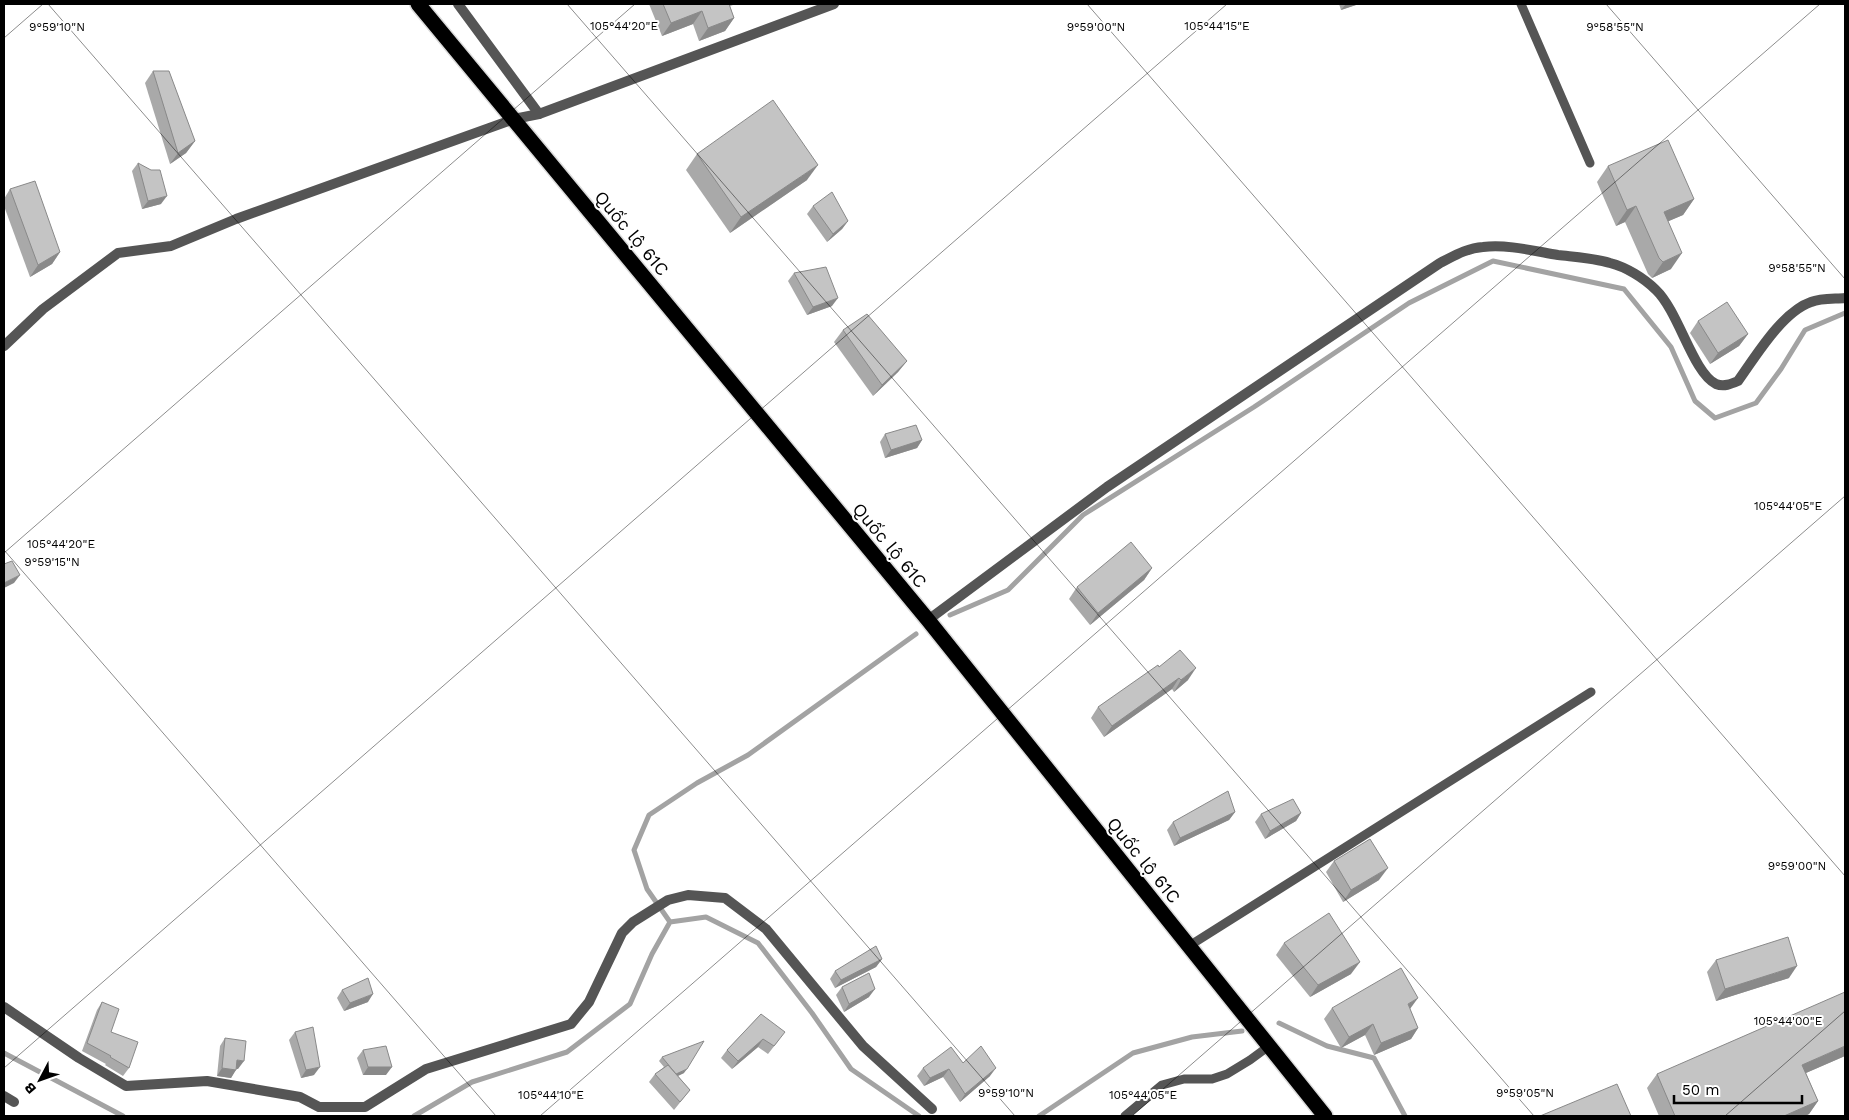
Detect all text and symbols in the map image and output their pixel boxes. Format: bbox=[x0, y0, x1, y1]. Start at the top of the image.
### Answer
text: 105°44'20"E bbox=[590, 19, 658, 33]
text: 105°44'15"E bbox=[1184, 19, 1250, 33]
text: 9°59'10"N bbox=[29, 20, 85, 34]
text: 9°59'00"N bbox=[1067, 20, 1125, 34]
text: 9°58'55"N bbox=[1586, 20, 1644, 34]
street label: Quốc lộ 61C bbox=[590, 186, 674, 280]
text: 9°58'55"N bbox=[1768, 261, 1826, 275]
street label: Quốc lộ 61C bbox=[848, 498, 932, 592]
text: 105°44'05"E bbox=[1754, 499, 1822, 513]
text: 105°44'20"E bbox=[27, 537, 95, 551]
text: 9°59'15"N bbox=[24, 555, 80, 569]
street label: Quốc lộ 61C bbox=[1103, 813, 1185, 907]
text: 9°59'00"N bbox=[1768, 859, 1826, 873]
text: 105°44'00"E bbox=[1754, 1014, 1823, 1028]
north arrow bbox=[15, 1055, 65, 1105]
scale bar bbox=[1674, 1072, 1802, 1104]
text: B bbox=[21, 1079, 39, 1097]
text: 50 m bbox=[1682, 1081, 1719, 1099]
text: 9°59'10"N bbox=[978, 1086, 1034, 1100]
text: 9°59'05"N bbox=[1496, 1086, 1554, 1100]
text: 105°44'10"E bbox=[518, 1088, 584, 1102]
text: 105°44'05"E bbox=[1109, 1088, 1177, 1102]

